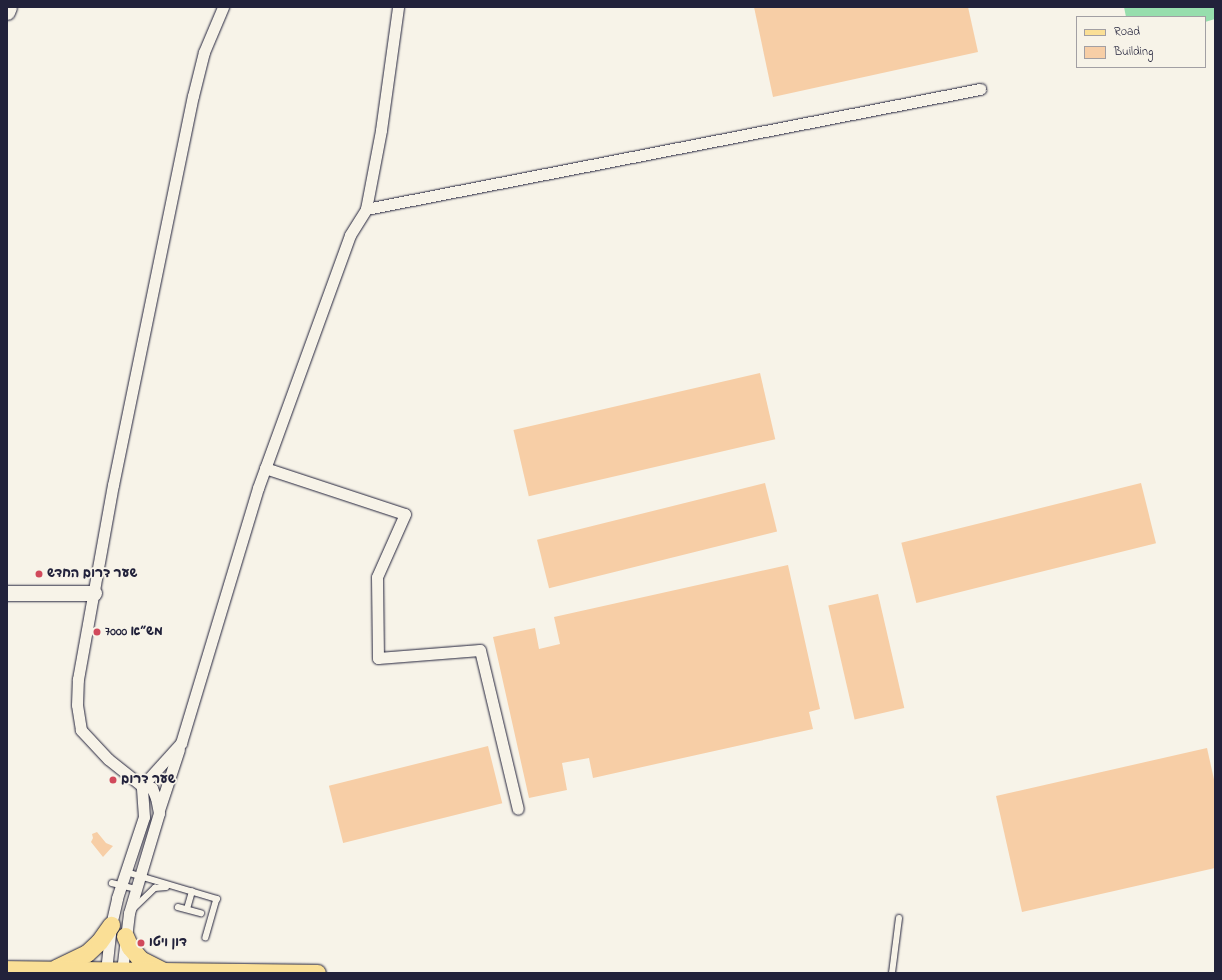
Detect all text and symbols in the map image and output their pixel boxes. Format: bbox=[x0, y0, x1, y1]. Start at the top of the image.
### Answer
legend bbox=[1076, 16, 1206, 68]
text: Road bbox=[1114, 23, 1140, 41]
text: Building bbox=[1114, 43, 1153, 61]
place label: שער דרום החדש bbox=[47, 566, 137, 582]
marker: שער דרום החדש bbox=[34, 569, 44, 579]
place label: מש״א 7000 bbox=[105, 624, 163, 640]
marker: מש״א 7000 bbox=[92, 627, 102, 637]
place label: שער דרום bbox=[121, 772, 176, 788]
marker: שער דרום bbox=[108, 775, 118, 785]
place label: דון ויטו bbox=[149, 935, 187, 951]
marker: דון ויטו bbox=[136, 938, 146, 948]

